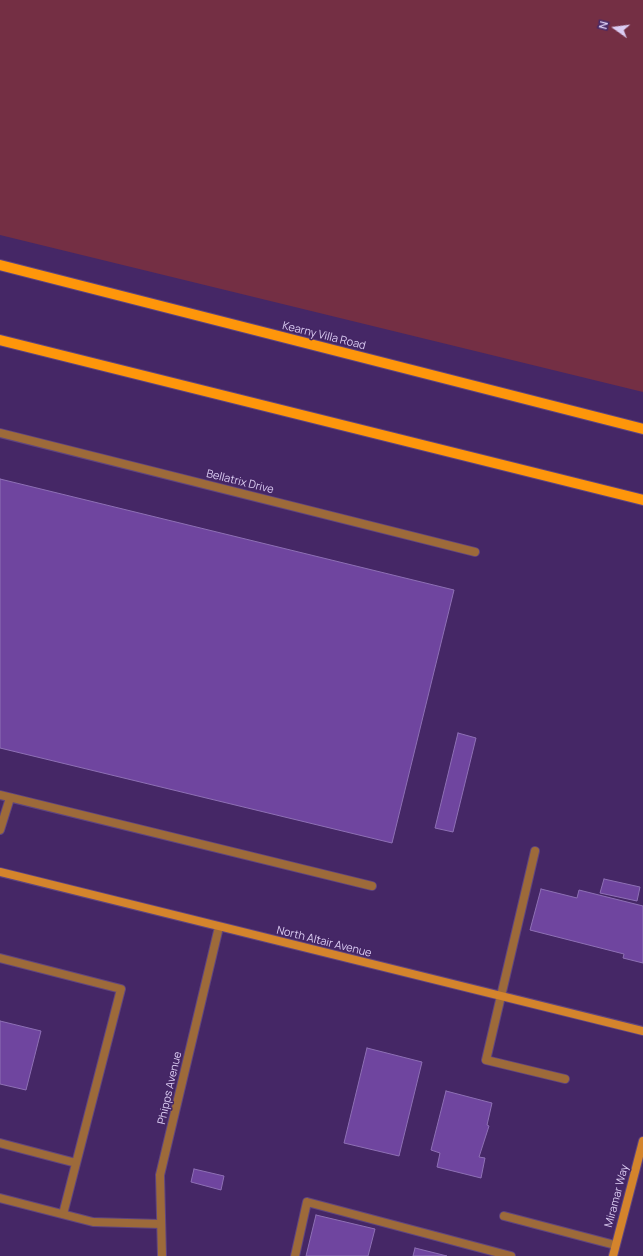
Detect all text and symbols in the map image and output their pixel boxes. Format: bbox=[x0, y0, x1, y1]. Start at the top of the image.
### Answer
north arrow bbox=[595, 8, 635, 48]
text: N bbox=[595, 19, 611, 31]
street label: Kearny Villa Road bbox=[281, 319, 367, 353]
street label: Bellatrix Drive bbox=[205, 467, 275, 497]
street label: North Altair Avenue bbox=[275, 924, 373, 960]
street label: Phipps Avenue bbox=[155, 1050, 185, 1126]
street label: Miramar Way bbox=[602, 1163, 632, 1229]

